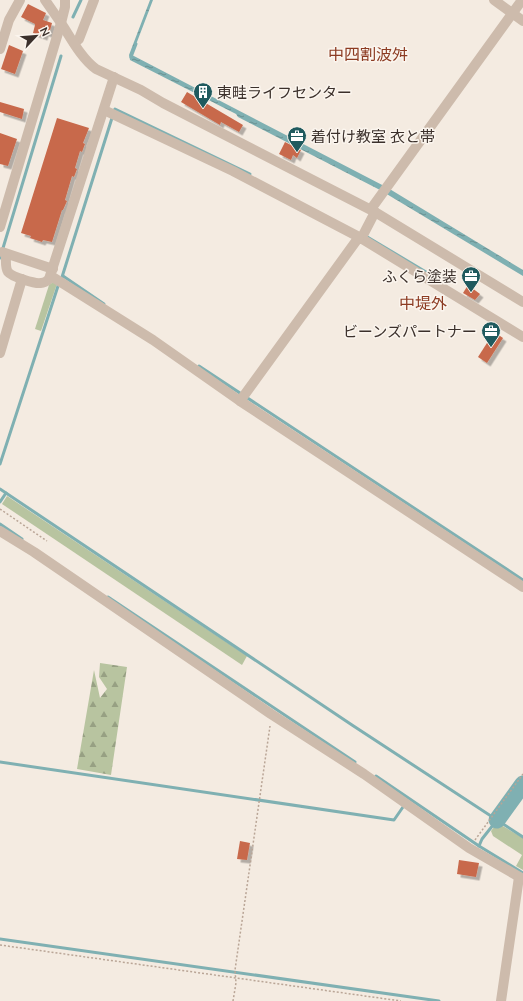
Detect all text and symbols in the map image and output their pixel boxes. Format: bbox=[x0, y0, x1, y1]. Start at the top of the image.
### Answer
north arrow bbox=[16, 16, 56, 56]
text: N bbox=[37, 25, 53, 38]
district label: 中四割波舛 bbox=[328, 44, 408, 64]
building icon: 東畦ライフセンター bbox=[192, 81, 214, 109]
place label: 東畦ライフセンター bbox=[217, 83, 352, 102]
office icon: 着付け教室 衣と帯 bbox=[286, 125, 308, 153]
place label: 着付け教室 衣と帯 bbox=[311, 127, 435, 146]
office icon: ふくら塗装 bbox=[460, 265, 482, 293]
place label: ふくら塗装 bbox=[382, 267, 457, 286]
district label: 中堤外 bbox=[399, 293, 447, 313]
office icon: ビーンズパートナー bbox=[480, 320, 502, 348]
place label: ビーンズパートナー bbox=[343, 322, 477, 341]

